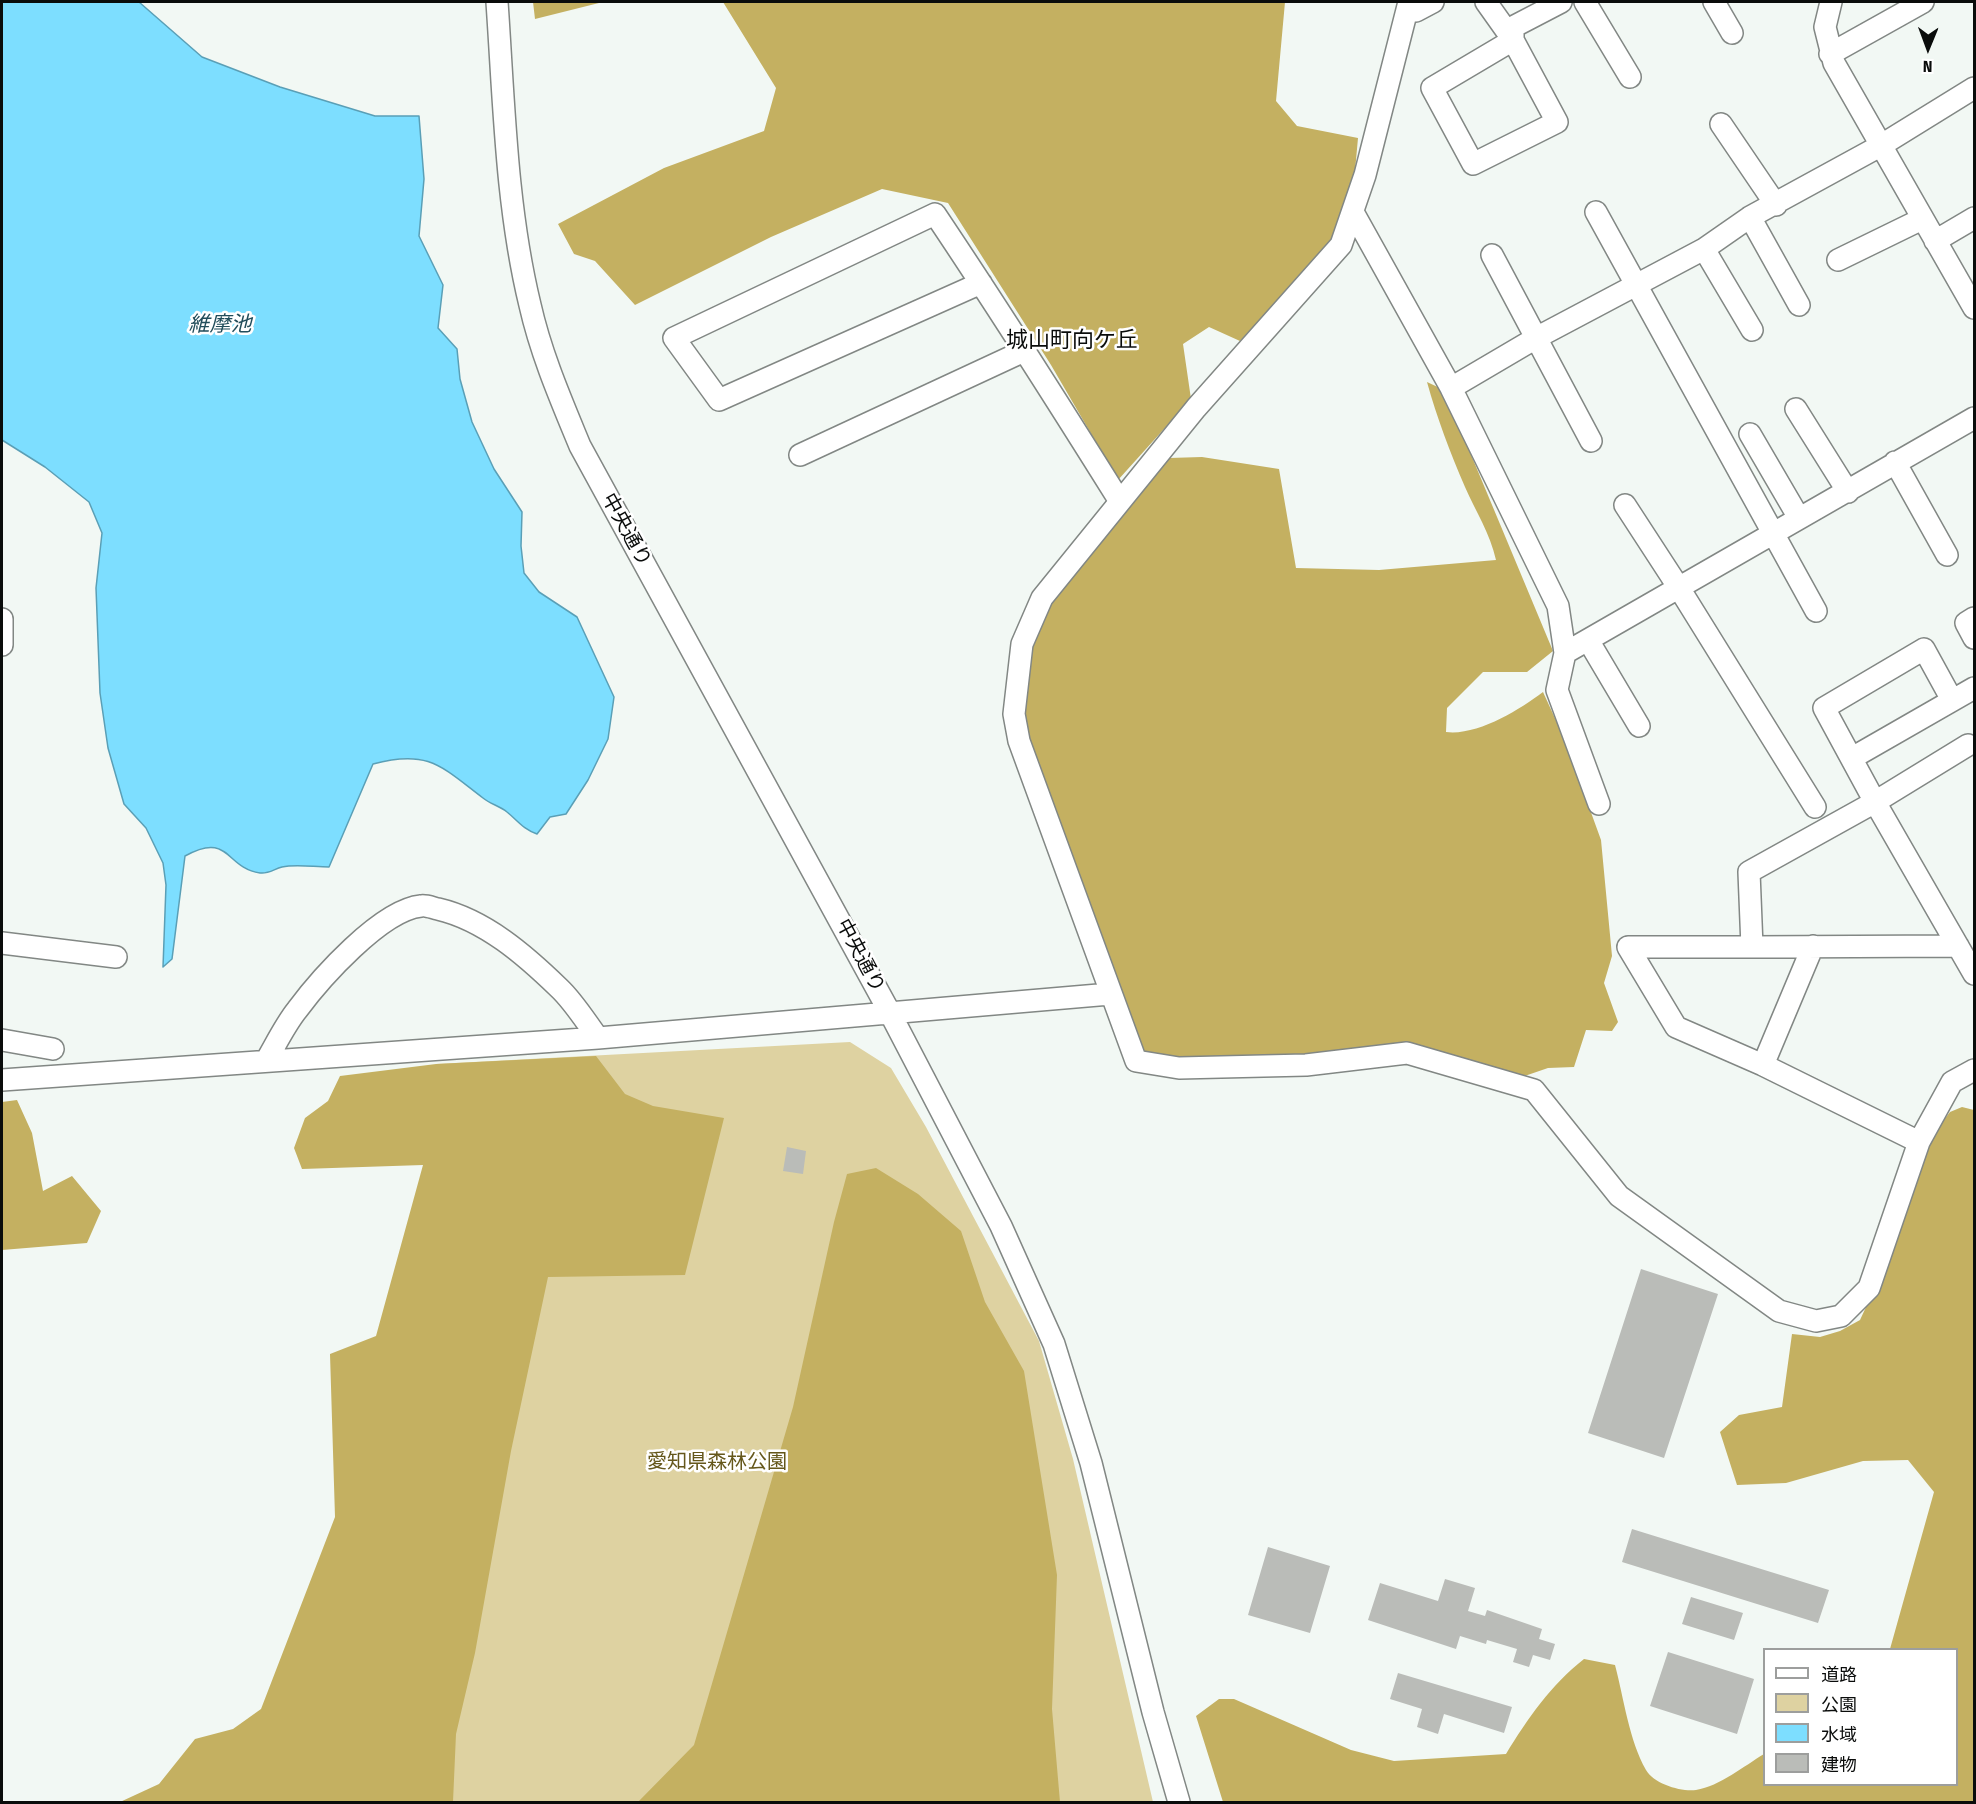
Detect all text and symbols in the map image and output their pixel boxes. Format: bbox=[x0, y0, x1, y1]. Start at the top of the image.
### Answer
north arrow bbox=[1898, 18, 1958, 78]
text: N bbox=[1923, 57, 1933, 76]
water label: 維摩池 bbox=[189, 312, 251, 338]
district label: 城山町向ケ丘 bbox=[1006, 328, 1138, 354]
street label: 中央通り bbox=[596, 489, 656, 571]
street label: 中央通り bbox=[831, 915, 889, 997]
park label: 愛知県森林公園 bbox=[647, 1450, 787, 1474]
legend bbox=[1763, 1648, 1958, 1786]
text: 道路 bbox=[1821, 1664, 1857, 1686]
text: 公園 bbox=[1821, 1694, 1857, 1716]
text: 水域 bbox=[1821, 1724, 1857, 1746]
text: 建物 bbox=[1821, 1754, 1857, 1776]

